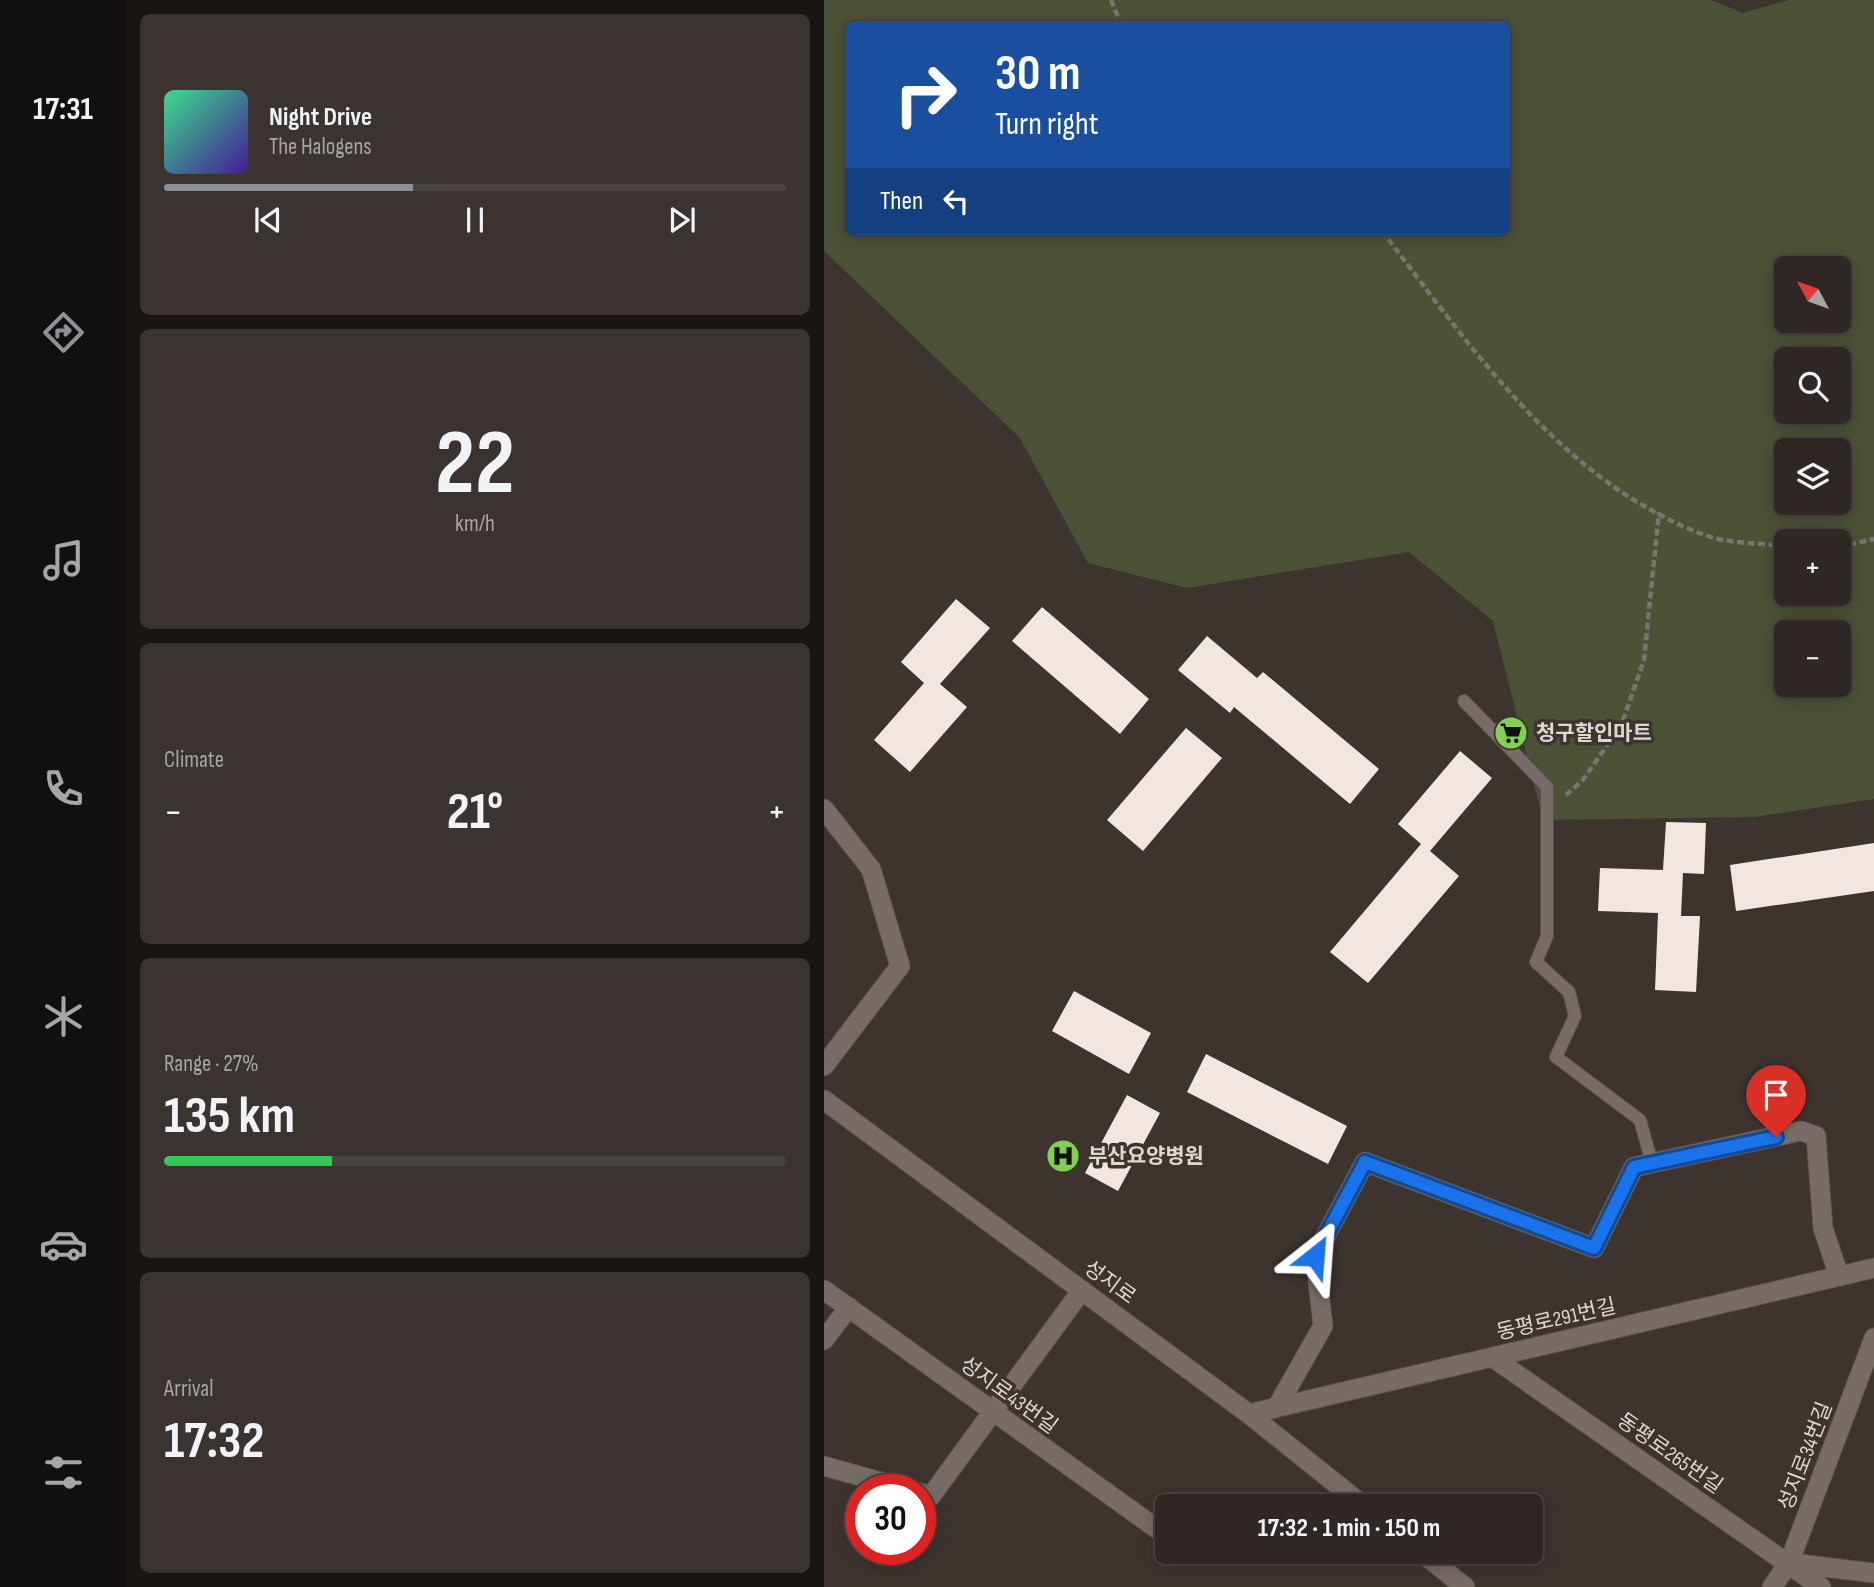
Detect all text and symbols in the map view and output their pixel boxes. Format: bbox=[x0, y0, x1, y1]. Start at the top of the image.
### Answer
text: 30 m bbox=[995, 45, 1080, 104]
icon: right bbox=[880, 49, 971, 140]
text: 17:31 bbox=[33, 90, 93, 129]
text: Night Drive bbox=[269, 102, 372, 133]
text: Turn right bbox=[995, 105, 1099, 144]
text: The Halogens bbox=[269, 133, 372, 161]
icon: left bbox=[937, 182, 975, 220]
text: Then bbox=[880, 186, 923, 217]
icon: previous bbox=[249, 201, 287, 239]
icon: pause bbox=[456, 201, 494, 239]
icon: next bbox=[663, 201, 701, 239]
north arrow bbox=[1774, 256, 1851, 332]
map controls bbox=[1774, 256, 1851, 697]
icon: directions bbox=[39, 308, 88, 357]
button: search bbox=[1774, 347, 1851, 424]
text: 22 bbox=[435, 410, 515, 519]
button: layers bbox=[1774, 438, 1851, 515]
text: km/h bbox=[455, 510, 495, 538]
button: + bbox=[1774, 529, 1851, 606]
icon: music bbox=[39, 536, 88, 585]
button: − bbox=[1774, 620, 1851, 697]
supermarket icon: 청구할인마트 bbox=[1492, 714, 1530, 752]
place label: 청구할인마트 bbox=[1536, 721, 1652, 746]
text: Climate bbox=[164, 746, 224, 774]
icon: phone bbox=[39, 764, 88, 813]
text: 21° bbox=[447, 781, 503, 844]
text: − bbox=[164, 790, 183, 835]
text: + bbox=[767, 790, 786, 835]
icon: climate bbox=[39, 992, 88, 1041]
text: Range · 27% bbox=[164, 1050, 259, 1078]
pin bbox=[1746, 1065, 1806, 1137]
icon: arrive bbox=[1757, 1076, 1795, 1114]
text: 135 km bbox=[164, 1085, 295, 1148]
hospital icon: 부산요양병원 bbox=[1044, 1137, 1082, 1175]
place label: 부산요양병원 bbox=[1088, 1144, 1204, 1169]
position arrow bbox=[1278, 1219, 1352, 1293]
icon: car bbox=[39, 1220, 88, 1269]
street label: 성지로 bbox=[1079, 1255, 1141, 1310]
street label: 동평로291번길 bbox=[1494, 1294, 1618, 1345]
street label: 성지로43번길 bbox=[955, 1352, 1062, 1439]
text: Arrival bbox=[164, 1375, 213, 1403]
street label: 성지로34번길 bbox=[1773, 1398, 1838, 1514]
street label: 동평로265번길 bbox=[1612, 1408, 1727, 1499]
text: 17:32 bbox=[164, 1410, 264, 1473]
icon: filters bbox=[39, 1448, 88, 1497]
speed limit sign: 30 bbox=[845, 1474, 936, 1565]
text: 17:32 · 1 min · 150 m bbox=[1258, 1513, 1440, 1544]

